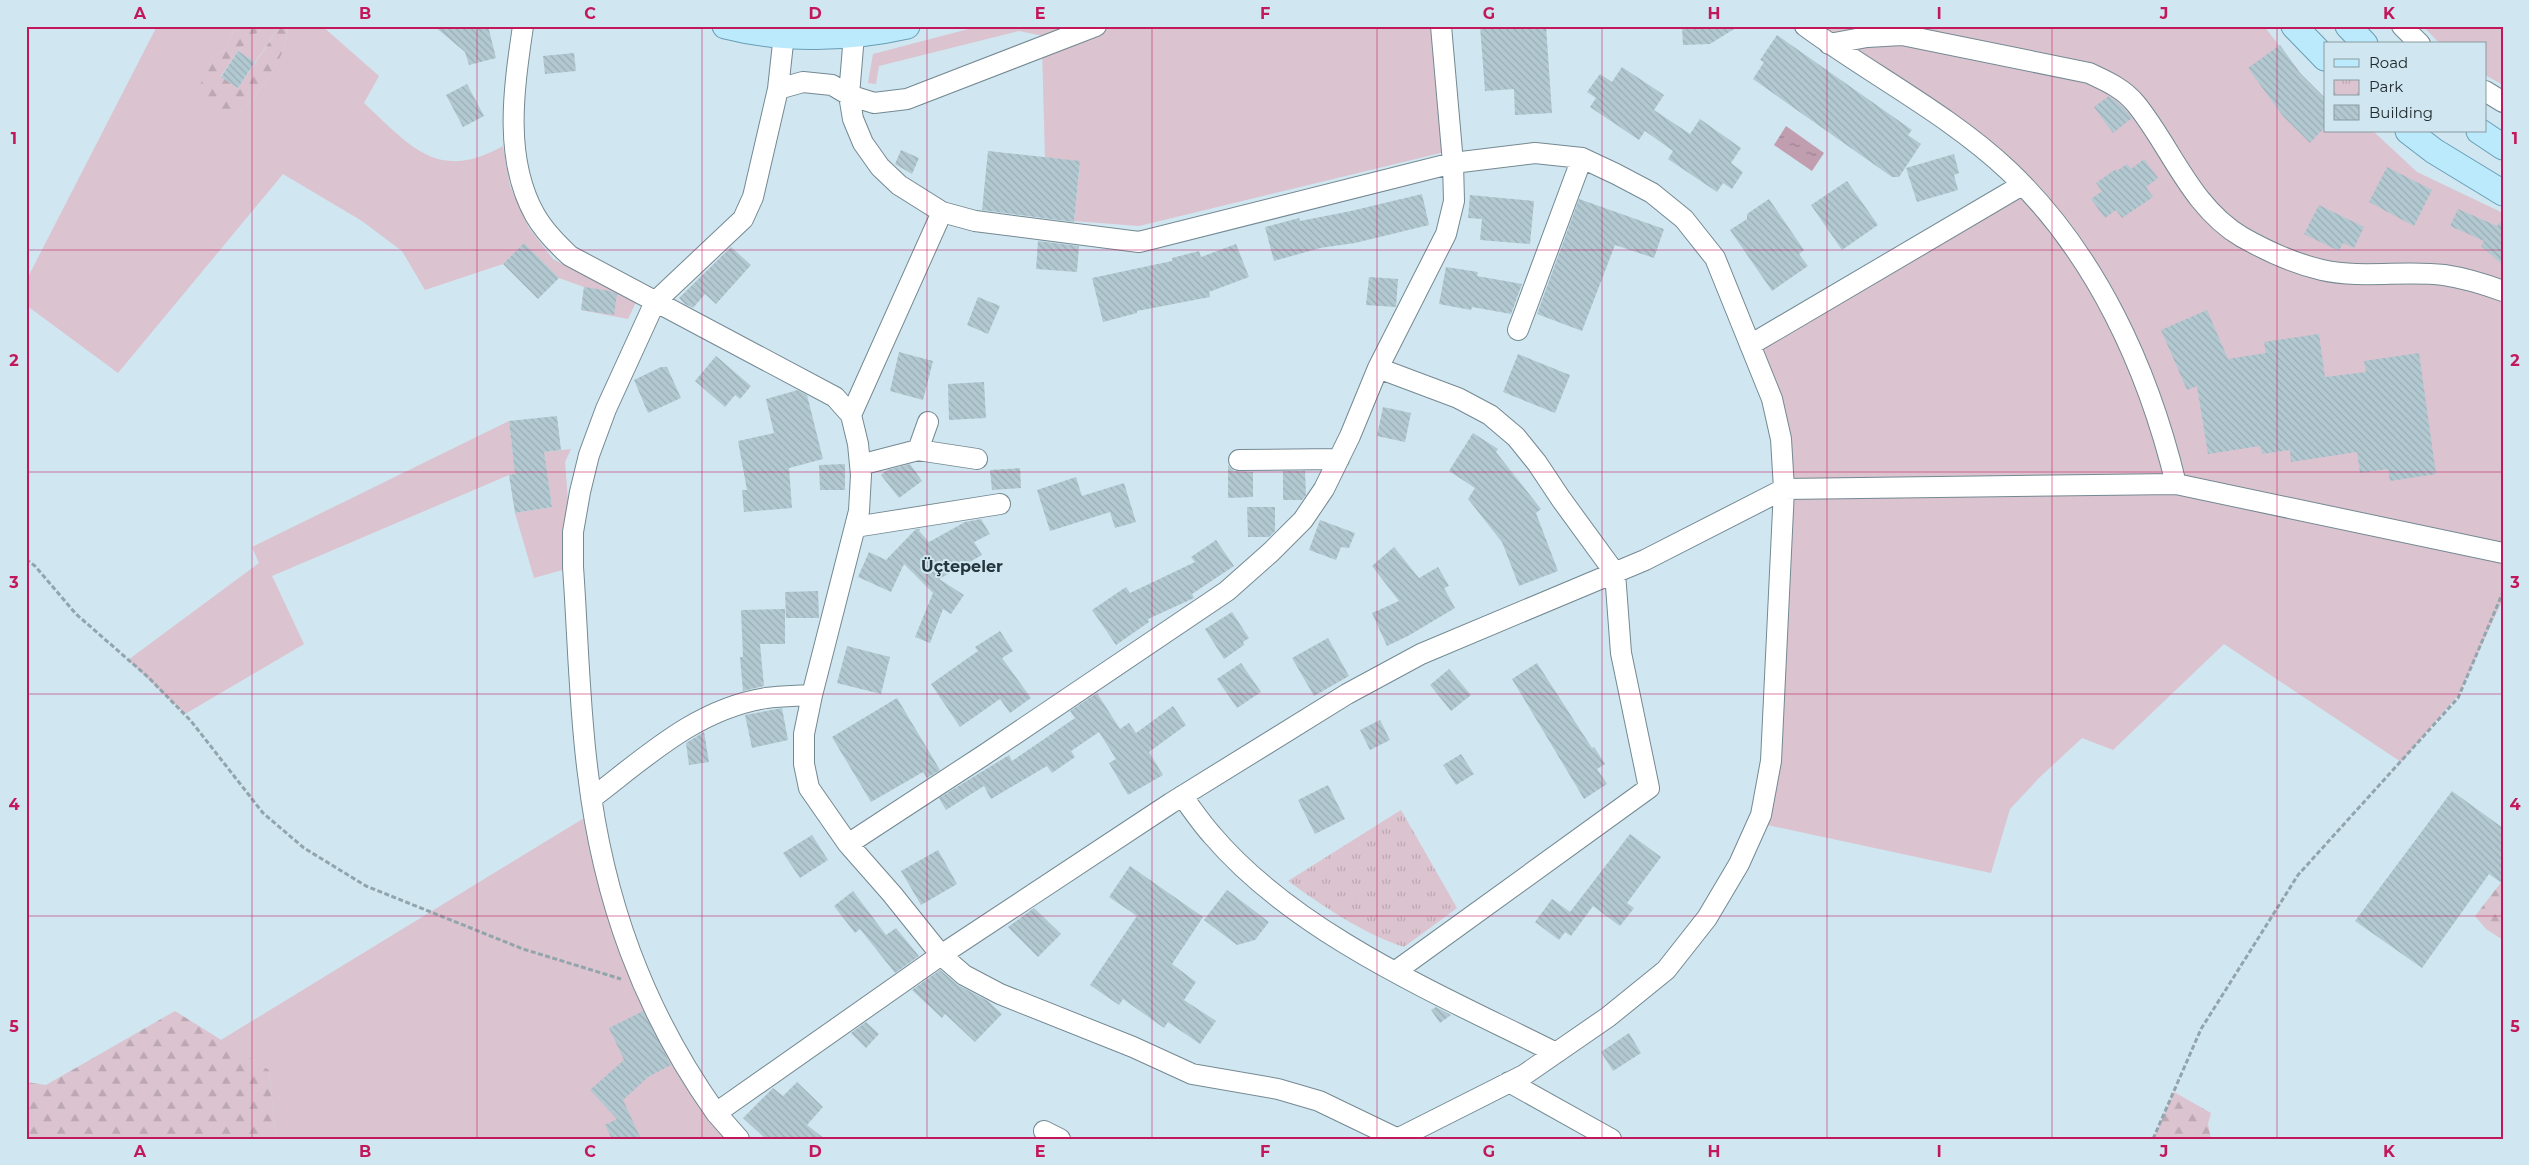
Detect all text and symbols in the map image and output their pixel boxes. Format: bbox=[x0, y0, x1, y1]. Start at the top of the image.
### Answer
text: A bbox=[133, 4, 147, 23]
text: B bbox=[359, 4, 371, 23]
text: C bbox=[584, 4, 596, 23]
text: D bbox=[808, 4, 822, 23]
text: E bbox=[1035, 4, 1045, 23]
text: F bbox=[1260, 4, 1270, 23]
text: G bbox=[1483, 4, 1495, 23]
text: H bbox=[1708, 4, 1720, 23]
text: I bbox=[1936, 4, 1942, 23]
text: J bbox=[2159, 4, 2168, 23]
text: K bbox=[2383, 4, 2396, 23]
legend bbox=[2324, 42, 2486, 132]
text: Road bbox=[2369, 53, 2408, 72]
text: Park bbox=[2369, 77, 2403, 96]
text: Building bbox=[2369, 103, 2433, 122]
text: 1 bbox=[11, 129, 17, 148]
text: 1 bbox=[2512, 129, 2518, 148]
text: 2 bbox=[9, 351, 19, 370]
text: 2 bbox=[2510, 351, 2520, 370]
district label: Üçtepeler bbox=[921, 557, 1003, 577]
text: 3 bbox=[8, 573, 19, 592]
text: 3 bbox=[2509, 573, 2520, 592]
text: 4 bbox=[8, 795, 20, 814]
text: 4 bbox=[2509, 795, 2521, 814]
text: 5 bbox=[9, 1017, 19, 1036]
text: 5 bbox=[2510, 1017, 2520, 1036]
text: A bbox=[133, 1142, 147, 1161]
text: B bbox=[359, 1142, 371, 1161]
text: C bbox=[584, 1142, 596, 1161]
text: D bbox=[808, 1142, 822, 1161]
text: E bbox=[1035, 1142, 1045, 1161]
text: F bbox=[1260, 1142, 1270, 1161]
text: G bbox=[1483, 1142, 1495, 1161]
text: H bbox=[1708, 1142, 1720, 1161]
text: I bbox=[1936, 1142, 1942, 1161]
text: J bbox=[2159, 1142, 2168, 1161]
text: K bbox=[2383, 1142, 2396, 1161]

